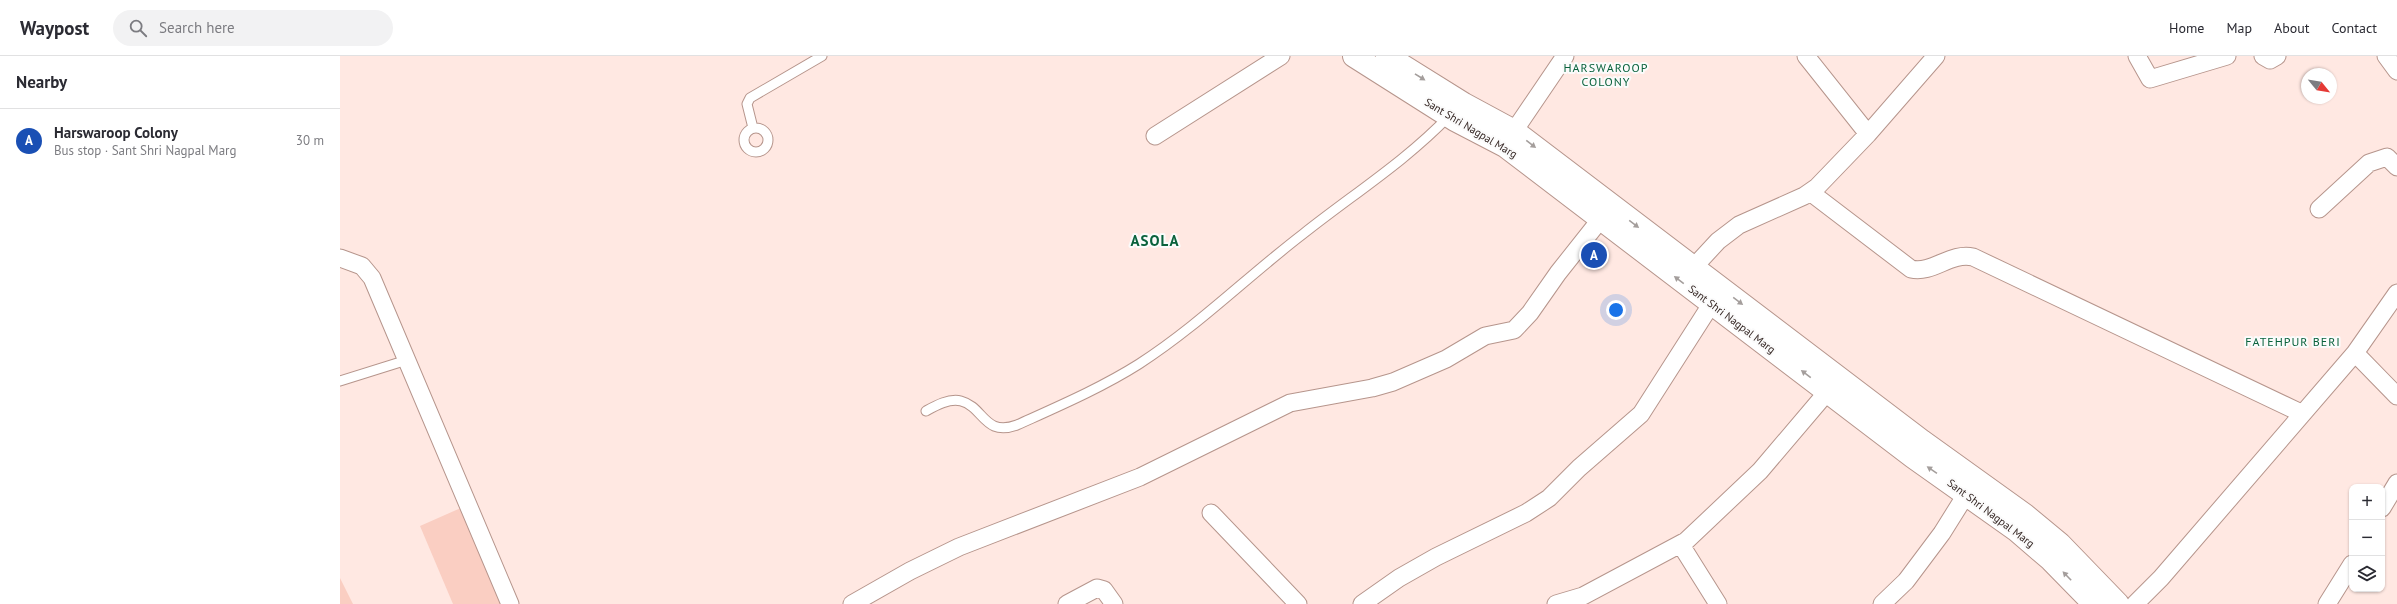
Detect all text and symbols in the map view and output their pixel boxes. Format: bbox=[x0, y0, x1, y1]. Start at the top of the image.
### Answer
search box bbox=[113, 10, 393, 46]
text: Waypost bbox=[20, 16, 89, 40]
icon: search bbox=[127, 17, 149, 39]
text: Search here bbox=[159, 18, 235, 37]
text: Home bbox=[2169, 19, 2204, 37]
text: Map bbox=[2226, 19, 2252, 37]
text: About bbox=[2274, 19, 2310, 37]
text: Contact bbox=[2332, 19, 2377, 37]
district label: HARSWAROOP COLONY bbox=[1564, 60, 1648, 89]
north arrow bbox=[2301, 68, 2337, 104]
text: Nearby bbox=[16, 71, 67, 93]
one-way arrow bbox=[1415, 73, 1425, 81]
street label: Sant Shri Nagpal Marg bbox=[1422, 95, 1520, 161]
text: Harswaroop Colony bbox=[54, 123, 178, 142]
text: A bbox=[25, 132, 33, 149]
text: 30 m bbox=[296, 132, 324, 149]
one-way arrow bbox=[1526, 140, 1537, 148]
text: Bus stop · Sant Shri Nagpal Marg bbox=[54, 142, 236, 159]
one-way arrow bbox=[1628, 220, 1639, 228]
district label: ASOLA bbox=[1130, 231, 1180, 250]
pin: A bbox=[1581, 240, 1607, 270]
one-way arrow bbox=[1674, 276, 1685, 284]
street label: Sant Shri Nagpal Marg bbox=[1686, 282, 1778, 356]
one-way arrow bbox=[1733, 297, 1744, 305]
your location bbox=[1606, 300, 1626, 320]
district label: FATEHPUR BERI bbox=[2245, 334, 2341, 349]
one-way arrow bbox=[1801, 370, 1812, 378]
one-way arrow bbox=[1926, 466, 1938, 473]
street label: Sant Shri Nagpal Marg bbox=[1945, 476, 2037, 550]
map controls bbox=[2349, 484, 2385, 592]
button: + bbox=[2349, 484, 2385, 520]
button: − bbox=[2349, 520, 2385, 556]
button: layers bbox=[2349, 556, 2385, 592]
one-way arrow bbox=[2062, 571, 2072, 581]

